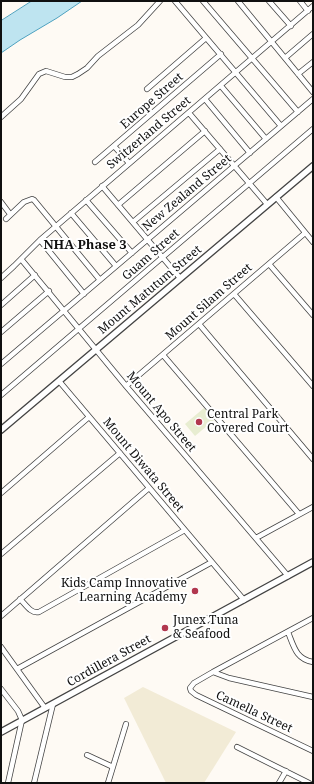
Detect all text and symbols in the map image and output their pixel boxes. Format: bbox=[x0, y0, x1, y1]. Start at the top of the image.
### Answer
street label: Europe Street bbox=[118, 70, 186, 132]
street label: Switzerland Street bbox=[104, 94, 194, 172]
street label: New Zealand Street bbox=[140, 152, 234, 234]
street label: Guam Street bbox=[120, 226, 182, 284]
district label: NHA Phase 3 bbox=[43, 237, 127, 253]
street label: Mount Matutum Street bbox=[95, 243, 205, 337]
street label: Mount Silam Street bbox=[163, 261, 255, 343]
street label: Mount Apo Street bbox=[123, 369, 199, 455]
place label: Central Park Covered Court bbox=[207, 408, 289, 436]
street label: Mount Diwata Street bbox=[100, 415, 186, 515]
marker: Central Park Covered Court bbox=[194, 417, 204, 427]
place label: Kids Camp Innovative Learning Academy bbox=[61, 577, 187, 605]
marker: Kids Camp Innovative Learning Academy bbox=[190, 586, 200, 596]
place label: Junex Tuna & Seafood bbox=[173, 614, 239, 642]
marker: Junex Tuna & Seafood bbox=[160, 623, 170, 633]
street label: Cordillera Street bbox=[65, 632, 153, 690]
street label: Camella Street bbox=[213, 688, 295, 736]

